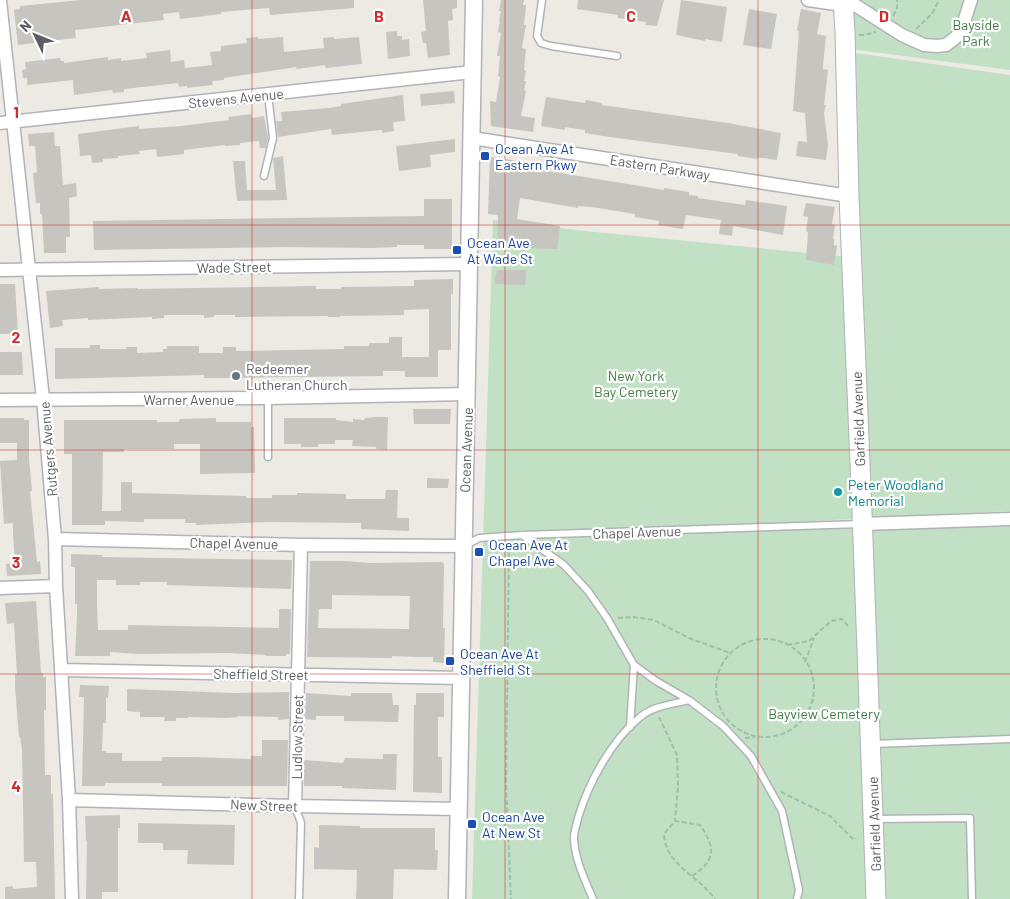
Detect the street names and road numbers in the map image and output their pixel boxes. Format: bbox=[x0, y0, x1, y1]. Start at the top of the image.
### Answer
street label: Stevens Avenue bbox=[187, 85, 285, 111]
street label: Eastern Parkway bbox=[609, 151, 712, 183]
street label: Wade Street bbox=[196, 258, 272, 276]
street label: Garfield Avenue bbox=[848, 371, 868, 467]
street label: Warner Avenue bbox=[143, 391, 235, 408]
street label: Rutgers Avenue bbox=[35, 401, 61, 497]
street label: Ocean Avenue bbox=[456, 407, 476, 493]
street label: Chapel Avenue bbox=[592, 522, 682, 542]
street label: Chapel Avenue bbox=[189, 534, 279, 552]
street label: Sheffield Street bbox=[213, 665, 309, 683]
street label: Ludlow Street bbox=[288, 694, 306, 780]
street label: Garfield Avenue bbox=[864, 776, 884, 872]
street label: New Street bbox=[230, 795, 298, 815]

